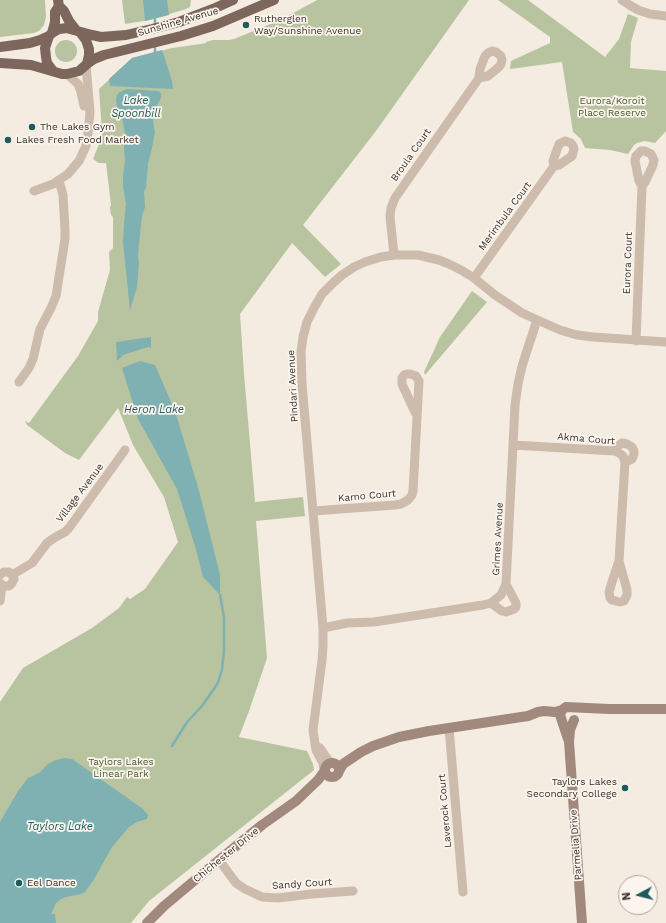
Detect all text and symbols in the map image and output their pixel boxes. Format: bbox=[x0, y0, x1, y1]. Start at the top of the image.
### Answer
street label: Sunshine Avenue bbox=[136, 5, 220, 39]
place label: Rutherglen Way/Sunshine Avenue bbox=[254, 13, 361, 36]
marker: Rutherglen Way/Sunshine Avenue bbox=[241, 20, 251, 30]
water label: Lake Spoonbill bbox=[111, 94, 161, 120]
park label: Eurora/Koroit Place Reserve bbox=[578, 95, 646, 118]
place label: The Lakes Gym bbox=[40, 121, 115, 133]
marker: The Lakes Gym bbox=[27, 122, 37, 132]
street label: Broula Court bbox=[388, 126, 434, 184]
place label: Lakes Fresh Food Market bbox=[16, 134, 139, 146]
marker: Lakes Fresh Food Market bbox=[3, 135, 13, 145]
street label: Merimbula Court bbox=[476, 179, 534, 253]
street label: Eurora Court bbox=[621, 232, 635, 294]
street label: Pindari Avenue bbox=[285, 350, 301, 422]
water label: Heron Lake bbox=[124, 403, 184, 417]
street label: Akma Court bbox=[557, 431, 615, 447]
street label: Village Avenue bbox=[54, 461, 106, 525]
street label: Kamo Court bbox=[338, 487, 396, 505]
street label: Grimes Avenue bbox=[490, 502, 506, 576]
park label: Taylors Lakes Linear Park bbox=[88, 756, 154, 780]
street label: Laverock Court bbox=[436, 774, 454, 848]
place label: Taylors Lakes Secondary College bbox=[527, 776, 617, 800]
marker: Taylors Lakes Secondary College bbox=[620, 783, 630, 793]
street label: Parmelia Drive bbox=[568, 809, 584, 881]
water label: Taylors Lake bbox=[27, 820, 93, 834]
street label: Chichester Drive bbox=[191, 825, 261, 885]
north arrow bbox=[618, 875, 658, 915]
street label: Sandy Court bbox=[272, 876, 332, 892]
place label: Eel Dance bbox=[27, 877, 76, 889]
marker: Eel Dance bbox=[14, 878, 24, 888]
text: N bbox=[620, 892, 634, 901]

